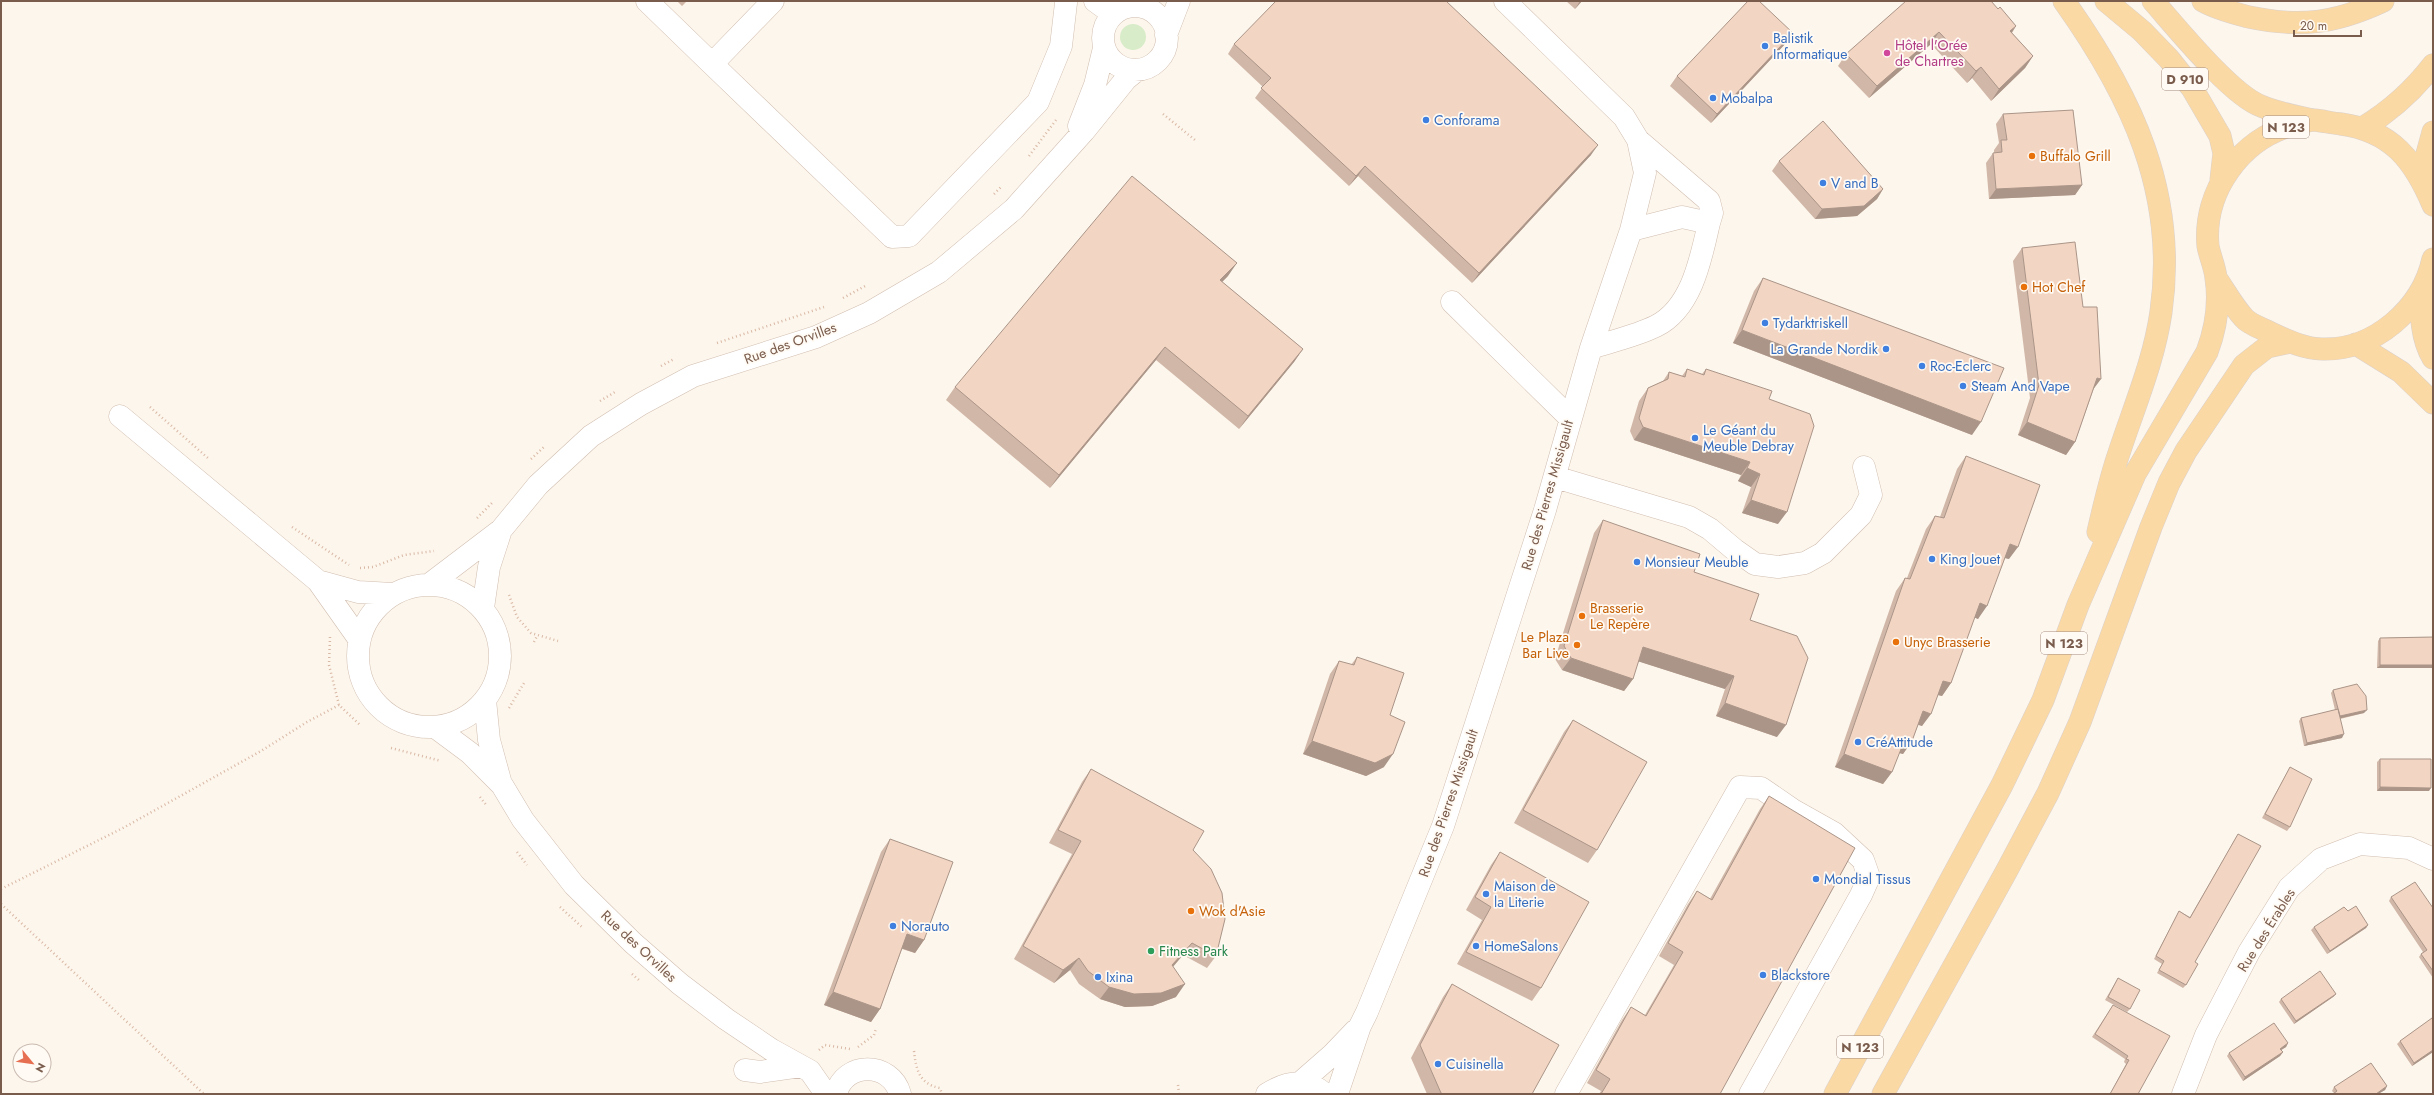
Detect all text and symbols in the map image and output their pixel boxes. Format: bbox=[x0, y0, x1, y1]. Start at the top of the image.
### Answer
scale bar bbox=[2294, 12, 2361, 38]
text: 20 m bbox=[2300, 17, 2327, 35]
place label: Balistik Informatique bbox=[1773, 28, 1847, 64]
place label: Hôtel l'Orée de Chartres bbox=[1895, 35, 1968, 71]
marker: Balistik Informatique bbox=[1760, 41, 1770, 51]
marker: Hôtel l'Orée de Chartres bbox=[1882, 48, 1892, 58]
road number: D 910 bbox=[2162, 68, 2208, 90]
place label: Mobalpa bbox=[1721, 88, 1773, 108]
marker: Mobalpa bbox=[1708, 93, 1718, 103]
place label: Conforama bbox=[1434, 110, 1499, 130]
marker: Conforama bbox=[1421, 115, 1431, 125]
road number: N 123 bbox=[2263, 116, 2309, 138]
place label: Buffalo Grill bbox=[2040, 146, 2111, 166]
marker: Buffalo Grill bbox=[2027, 151, 2037, 161]
place label: V and B bbox=[1831, 173, 1879, 193]
marker: V and B bbox=[1818, 178, 1828, 188]
place label: Hot Chef bbox=[2032, 277, 2086, 297]
marker: Hot Chef bbox=[2019, 282, 2029, 292]
place label: Tydarktriskell bbox=[1773, 313, 1848, 333]
street label: Rue des Orvilles bbox=[741, 317, 839, 369]
marker: Tydarktriskell bbox=[1760, 318, 1770, 328]
place label: La Grande Nordik bbox=[1771, 339, 1879, 359]
marker: La Grande Nordik bbox=[1881, 344, 1891, 354]
place label: Roc-Eclerc bbox=[1930, 356, 1991, 376]
marker: Roc-Eclerc bbox=[1917, 361, 1927, 371]
place label: Steam And Vape bbox=[1971, 376, 2070, 396]
marker: Steam And Vape bbox=[1958, 381, 1968, 391]
street label: Rue des Pierres Missigault bbox=[1516, 417, 1578, 572]
place label: Le Géant du Meuble Debray bbox=[1703, 420, 1795, 456]
marker: Le Géant du Meuble Debray bbox=[1690, 433, 1700, 443]
place label: King Jouet bbox=[1940, 549, 2001, 569]
place label: Monsieur Meuble bbox=[1645, 552, 1749, 572]
marker: King Jouet bbox=[1927, 554, 1937, 564]
marker: Monsieur Meuble bbox=[1632, 557, 1642, 567]
place label: Brasserie Le Repère bbox=[1590, 598, 1650, 634]
marker: Brasserie Le Repère bbox=[1577, 611, 1587, 621]
place label: Le Plaza Bar Live bbox=[1520, 627, 1569, 663]
place label: Unyc Brasserie bbox=[1904, 632, 1990, 652]
road number: N 123 bbox=[2041, 632, 2087, 654]
marker: Unyc Brasserie bbox=[1891, 637, 1901, 647]
marker: Le Plaza Bar Live bbox=[1572, 640, 1582, 650]
street label: Rue des Pierres Missigault bbox=[1413, 726, 1483, 880]
place label: CréAttitude bbox=[1866, 732, 1933, 752]
marker: CréAttitude bbox=[1853, 737, 1863, 747]
place label: Mondial Tissus bbox=[1824, 869, 1911, 889]
marker: Mondial Tissus bbox=[1811, 874, 1821, 884]
place label: Maison de la Literie bbox=[1494, 876, 1556, 912]
street label: Rue des Érables bbox=[2232, 884, 2300, 976]
marker: Maison de la Literie bbox=[1481, 889, 1491, 899]
place label: Wok d'Asie bbox=[1199, 901, 1265, 921]
street label: Rue des Orvilles bbox=[597, 906, 682, 987]
marker: Wok d'Asie bbox=[1186, 906, 1196, 916]
place label: Norauto bbox=[901, 916, 950, 936]
marker: Norauto bbox=[888, 921, 898, 931]
place label: HomeSalons bbox=[1484, 936, 1558, 956]
place label: Fitness Park bbox=[1159, 941, 1229, 961]
marker: HomeSalons bbox=[1471, 941, 1481, 951]
marker: Fitness Park bbox=[1146, 946, 1156, 956]
place label: Blackstore bbox=[1771, 965, 1830, 985]
place label: Ixina bbox=[1106, 967, 1133, 987]
marker: Blackstore bbox=[1758, 970, 1768, 980]
marker: Ixina bbox=[1093, 972, 1103, 982]
road number: N 123 bbox=[1837, 1036, 1883, 1058]
north arrow bbox=[12, 1043, 52, 1083]
place label: Cuisinella bbox=[1446, 1054, 1504, 1074]
marker: Cuisinella bbox=[1433, 1059, 1443, 1069]
text: N bbox=[32, 1060, 50, 1076]

